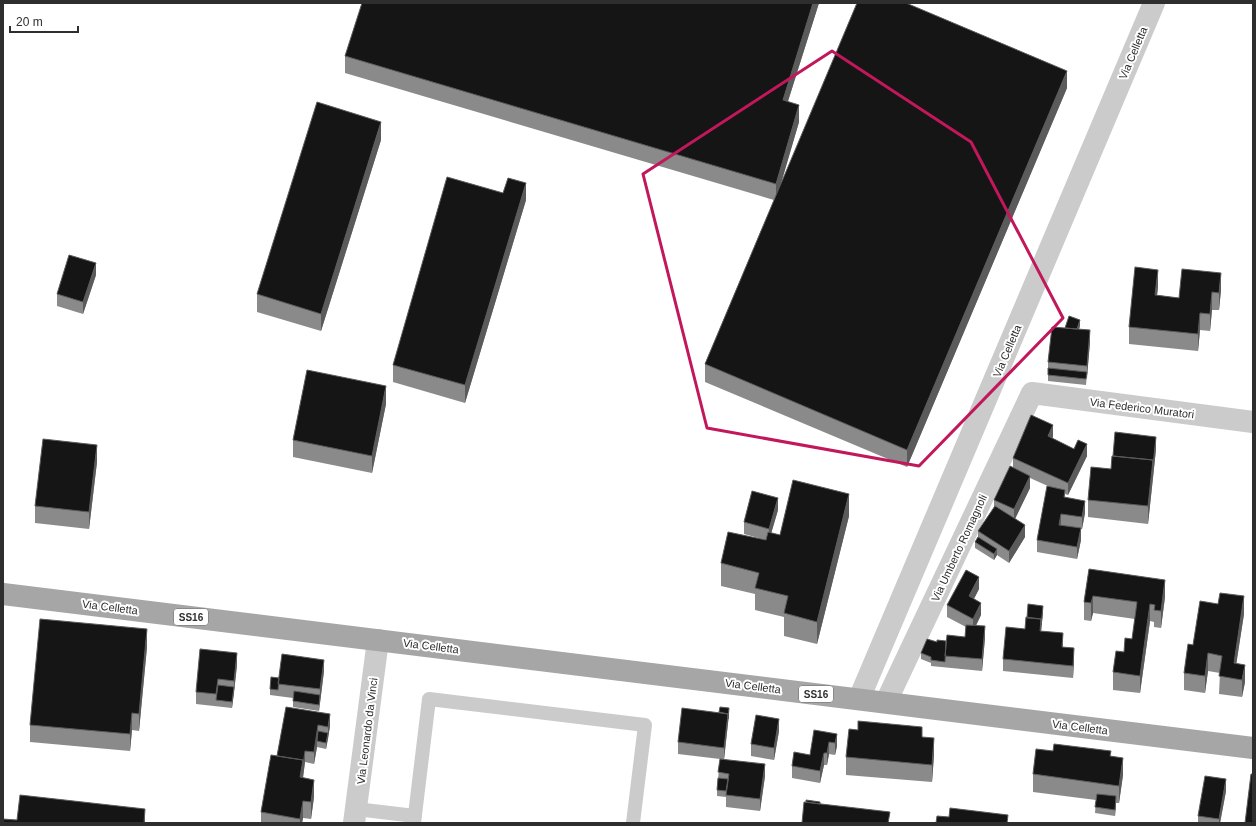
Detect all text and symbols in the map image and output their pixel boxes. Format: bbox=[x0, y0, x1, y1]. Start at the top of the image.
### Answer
scale bar bbox=[10, 8, 78, 34]
text: 20 m bbox=[16, 15, 43, 29]
street label: Via Celletta bbox=[1117, 24, 1150, 81]
street label: Via Celletta bbox=[991, 322, 1024, 379]
street label: Via Federico Muratori bbox=[1089, 396, 1195, 420]
street label: Via Umberto Romagnoli bbox=[929, 493, 989, 603]
street label: Via Celletta bbox=[81, 598, 139, 616]
road number: SS16 bbox=[174, 609, 208, 625]
street label: Via Celletta bbox=[402, 637, 460, 655]
street label: Via Leonardo da Vinci bbox=[355, 677, 379, 785]
street label: Via Celletta bbox=[724, 677, 782, 695]
road number: SS16 bbox=[799, 686, 833, 702]
street label: Via Celletta bbox=[1051, 718, 1109, 736]

